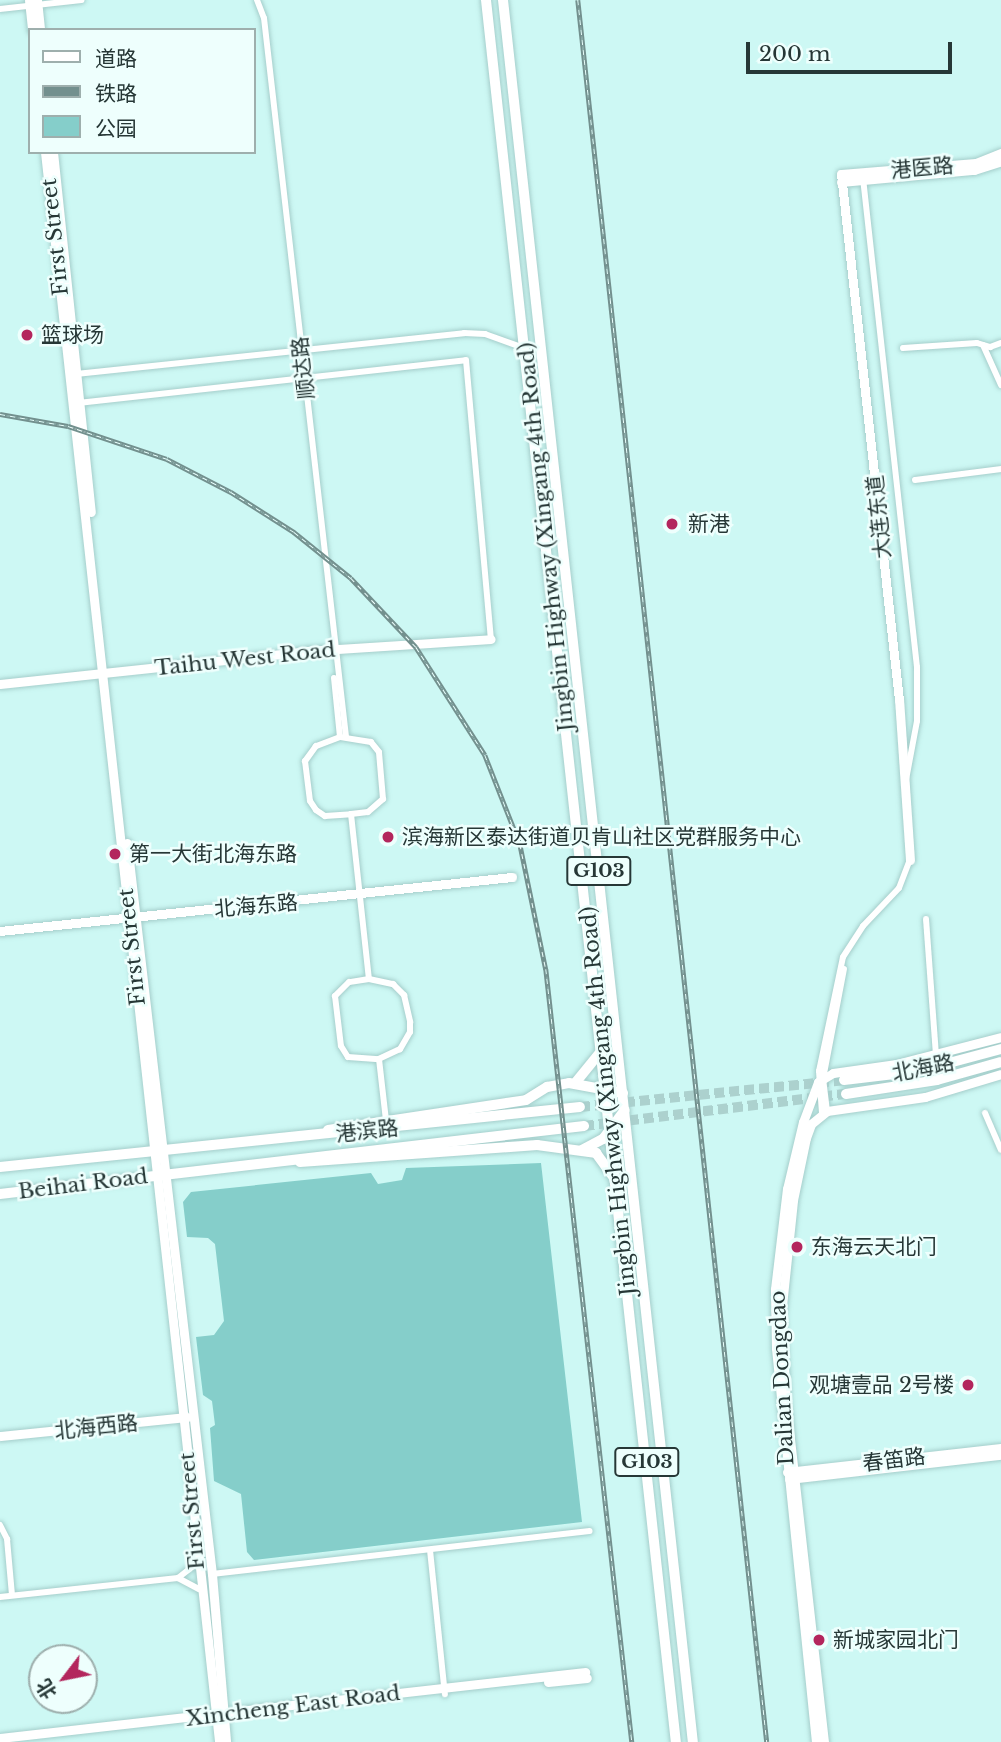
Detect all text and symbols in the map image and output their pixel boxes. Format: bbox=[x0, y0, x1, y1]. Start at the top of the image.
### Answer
legend bbox=[28, 28, 256, 154]
scale bar bbox=[749, 28, 956, 72]
text: 200 m bbox=[759, 41, 830, 67]
text: 道路 bbox=[95, 46, 137, 72]
text: 铁路 bbox=[95, 81, 137, 107]
text: 公园 bbox=[95, 116, 137, 142]
street label: 港医路 bbox=[890, 153, 954, 183]
street label: First Street bbox=[36, 177, 74, 297]
place label: 篮球场 bbox=[41, 322, 104, 348]
marker: 篮球场 bbox=[19, 327, 35, 343]
street label: 顺达路 bbox=[287, 335, 319, 401]
street label: Jingbin Highway (Xingang 4th Road) bbox=[513, 341, 579, 733]
street label: 大连东道 bbox=[862, 474, 896, 560]
place label: 新港 bbox=[688, 511, 730, 537]
marker: 新港 bbox=[662, 514, 682, 534]
street label: Taihu West Road bbox=[153, 637, 337, 681]
place label: 滨海新区泰达街道贝肯山社区党群服务中心 bbox=[402, 824, 801, 850]
marker: 滨海新区泰达街道贝肯山社区党群服务中心 bbox=[380, 829, 396, 845]
place label: 第一大街北海东路 bbox=[129, 841, 297, 867]
marker: 第一大街北海东路 bbox=[107, 846, 123, 862]
road number: G103 bbox=[566, 856, 632, 886]
street label: First Street bbox=[113, 887, 151, 1007]
street label: 北海东路 bbox=[213, 890, 299, 922]
street label: Jingbin Highway (Xingang 4th Road) bbox=[575, 905, 641, 1297]
street label: 北海路 bbox=[890, 1050, 956, 1086]
street label: 港滨路 bbox=[334, 1115, 400, 1147]
street label: Beihai Road bbox=[17, 1164, 149, 1204]
place label: 东海云天北门 bbox=[811, 1234, 937, 1260]
marker: 东海云天北门 bbox=[789, 1239, 805, 1255]
street label: Dalian Dongdao bbox=[765, 1290, 799, 1466]
place label: 观塘壹品 2号楼 bbox=[809, 1372, 954, 1398]
marker: 观塘壹品 2号楼 bbox=[960, 1377, 976, 1393]
street label: 北海西路 bbox=[53, 1410, 139, 1444]
street label: 春笛路 bbox=[861, 1444, 927, 1476]
road number: G103 bbox=[614, 1446, 680, 1478]
street label: First Street bbox=[174, 1451, 210, 1571]
place label: 新城家园北门 bbox=[833, 1627, 959, 1653]
marker: 新城家园北门 bbox=[811, 1632, 827, 1648]
north arrow bbox=[28, 1644, 98, 1714]
text: 北 bbox=[32, 1675, 61, 1703]
street label: Xincheng East Road bbox=[184, 1680, 402, 1732]

